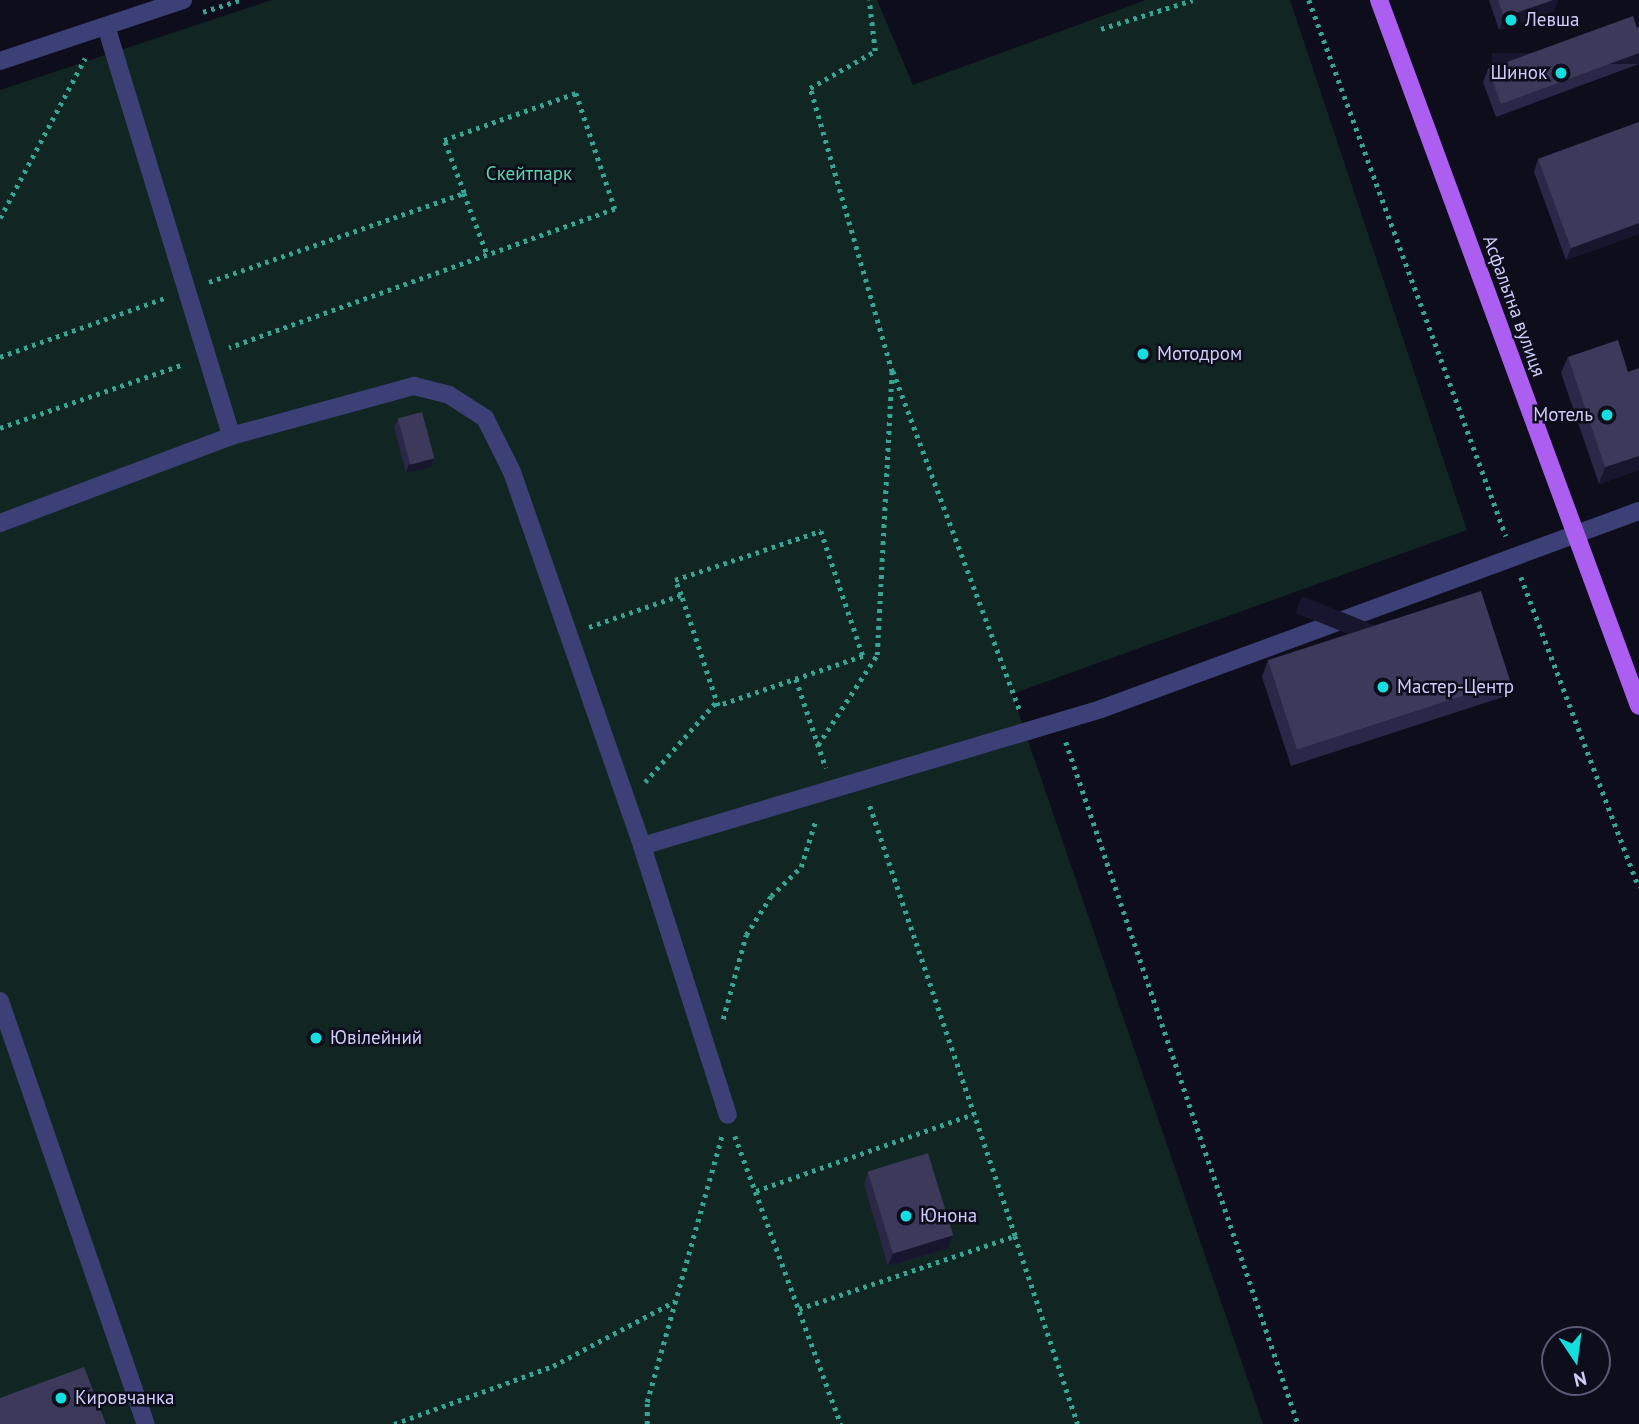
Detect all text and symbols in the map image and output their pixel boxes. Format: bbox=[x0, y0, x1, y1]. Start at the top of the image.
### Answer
place label: Левша bbox=[1525, 9, 1579, 31]
marker: Левша bbox=[1503, 12, 1519, 28]
place label: Шинок bbox=[1490, 62, 1547, 84]
marker: Шинок bbox=[1553, 65, 1569, 81]
park label: Скейтпарк bbox=[486, 163, 572, 185]
street label: Асфальтна вулиця bbox=[1478, 232, 1550, 380]
place label: Мотодром bbox=[1157, 343, 1242, 365]
marker: Мотодром bbox=[1135, 346, 1151, 362]
place label: Мотель bbox=[1533, 404, 1593, 426]
marker: Мотель bbox=[1599, 407, 1615, 423]
place label: Мастер-Центр bbox=[1397, 676, 1514, 698]
marker: Мастер-Центр bbox=[1375, 679, 1391, 695]
place label: Ювілейний bbox=[330, 1027, 422, 1049]
marker: Ювілейний bbox=[308, 1030, 324, 1046]
place label: Юнона bbox=[920, 1205, 977, 1227]
marker: Юнона bbox=[898, 1208, 914, 1224]
north arrow bbox=[1541, 1326, 1611, 1396]
text: N bbox=[1572, 1366, 1589, 1393]
place label: Кировчанка bbox=[75, 1387, 174, 1409]
marker: Кировчанка bbox=[53, 1390, 69, 1406]

